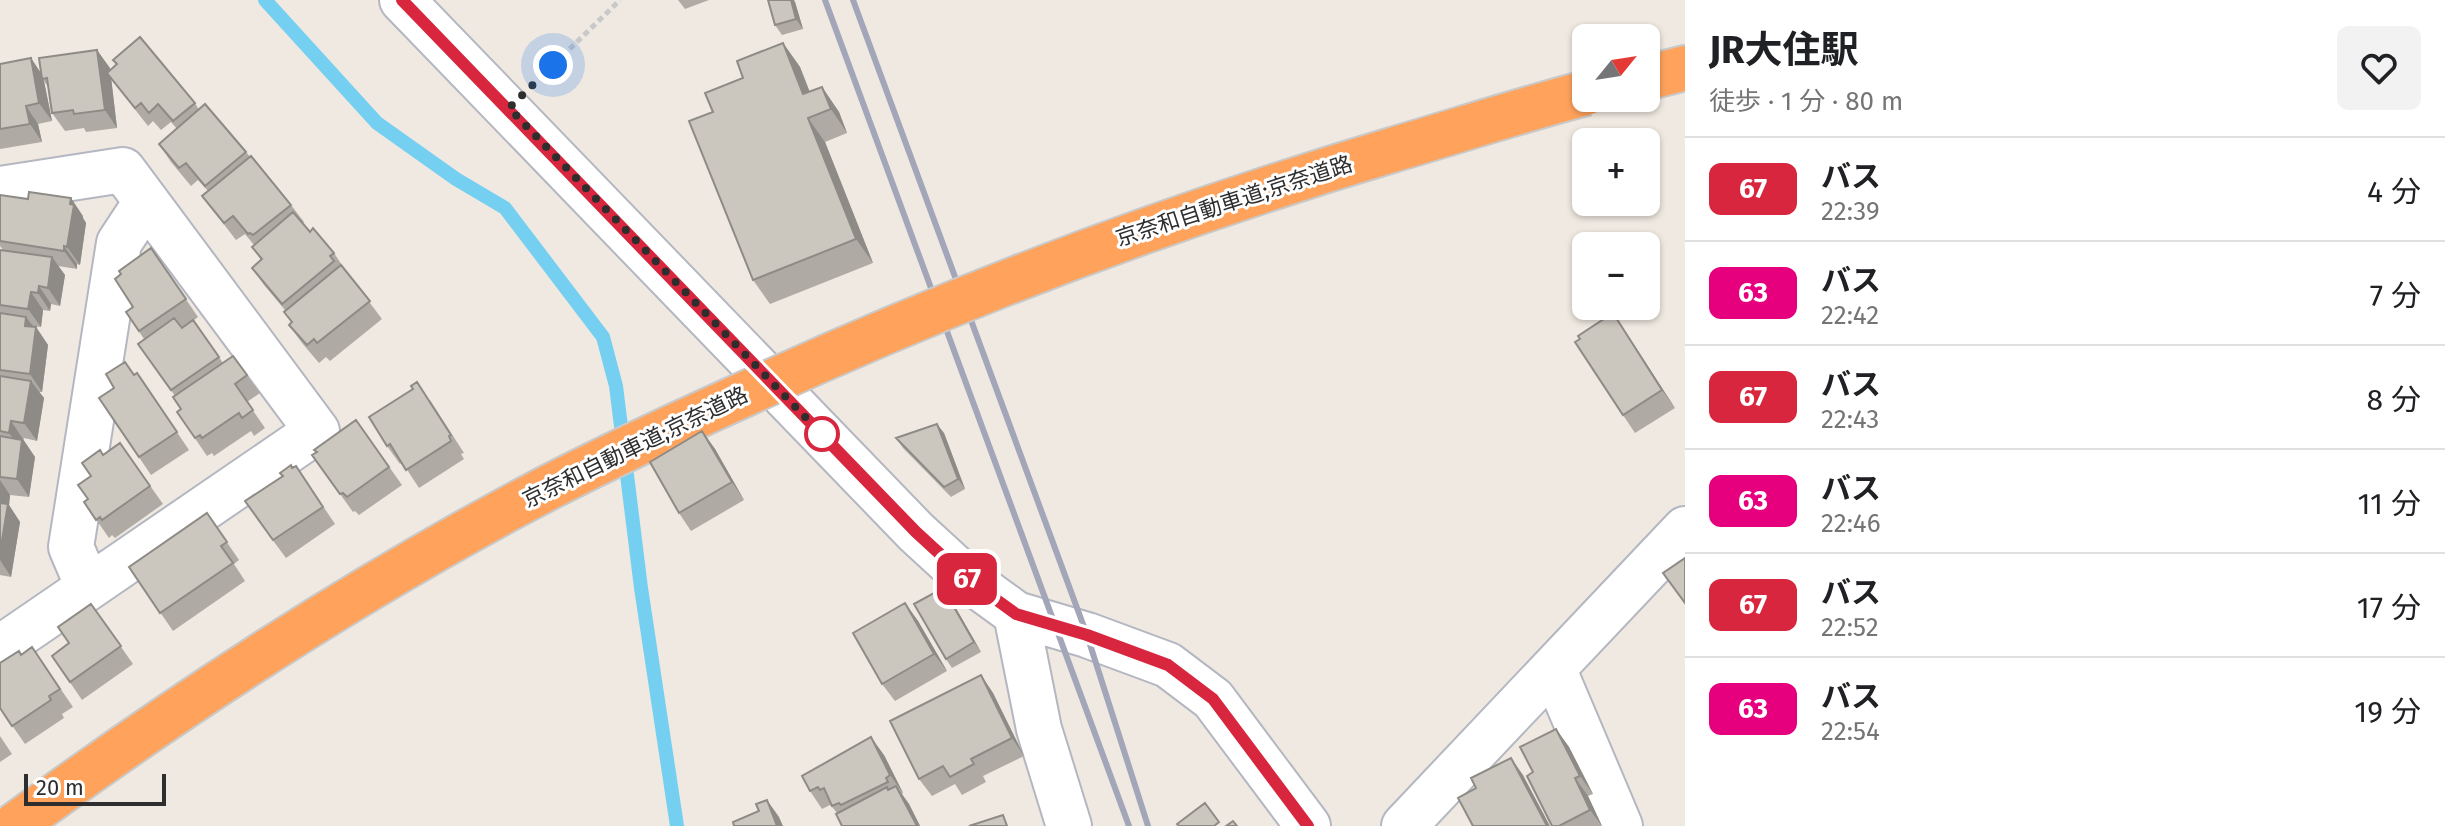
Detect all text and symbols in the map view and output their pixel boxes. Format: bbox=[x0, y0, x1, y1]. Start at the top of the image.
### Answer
north arrow bbox=[1572, 24, 1660, 112]
map controls bbox=[1572, 24, 1660, 320]
button: heart bbox=[2337, 26, 2421, 110]
text: JR大住駅 bbox=[1709, 27, 1859, 73]
your location bbox=[533, 45, 573, 85]
text: 徒歩 · 1 分 · 80 m bbox=[1709, 86, 1903, 117]
button: + bbox=[1572, 128, 1660, 216]
street label: 京奈和自動車道;京奈道路 bbox=[1112, 150, 1356, 252]
text: バス bbox=[1821, 159, 1881, 195]
text: 67 bbox=[1739, 172, 1767, 205]
text: 4 分 bbox=[2367, 174, 2421, 210]
text: 22:39 bbox=[1821, 196, 1880, 227]
button: − bbox=[1572, 232, 1660, 320]
text: バス bbox=[1821, 263, 1881, 299]
text: 63 bbox=[1738, 276, 1768, 309]
text: 7 分 bbox=[2370, 278, 2421, 314]
text: 22:42 bbox=[1821, 300, 1879, 331]
text: バス bbox=[1821, 367, 1881, 403]
text: 67 bbox=[1739, 380, 1767, 413]
street label: 京奈和自動車道;京奈道路 bbox=[518, 381, 752, 513]
text: 8 分 bbox=[2367, 382, 2421, 418]
text: 22:43 bbox=[1821, 404, 1879, 435]
unlabelled marker bbox=[805, 417, 839, 451]
text: バス bbox=[1821, 471, 1881, 507]
text: 63 bbox=[1738, 484, 1768, 517]
text: 11 分 bbox=[2357, 486, 2421, 522]
text: 22:46 bbox=[1821, 508, 1881, 539]
line badge: 67 bbox=[931, 553, 1003, 605]
text: 67 bbox=[953, 562, 981, 595]
text: バス bbox=[1821, 575, 1881, 611]
text: 67 bbox=[1739, 588, 1767, 621]
text: 17 分 bbox=[2357, 590, 2421, 626]
text: 22:52 bbox=[1821, 612, 1879, 643]
text: バス bbox=[1821, 679, 1881, 715]
text: 63 bbox=[1738, 692, 1768, 725]
text: 19 分 bbox=[2354, 694, 2421, 730]
text: 22:54 bbox=[1821, 716, 1880, 747]
scale bar bbox=[24, 770, 166, 806]
text: 20 m bbox=[36, 774, 84, 801]

